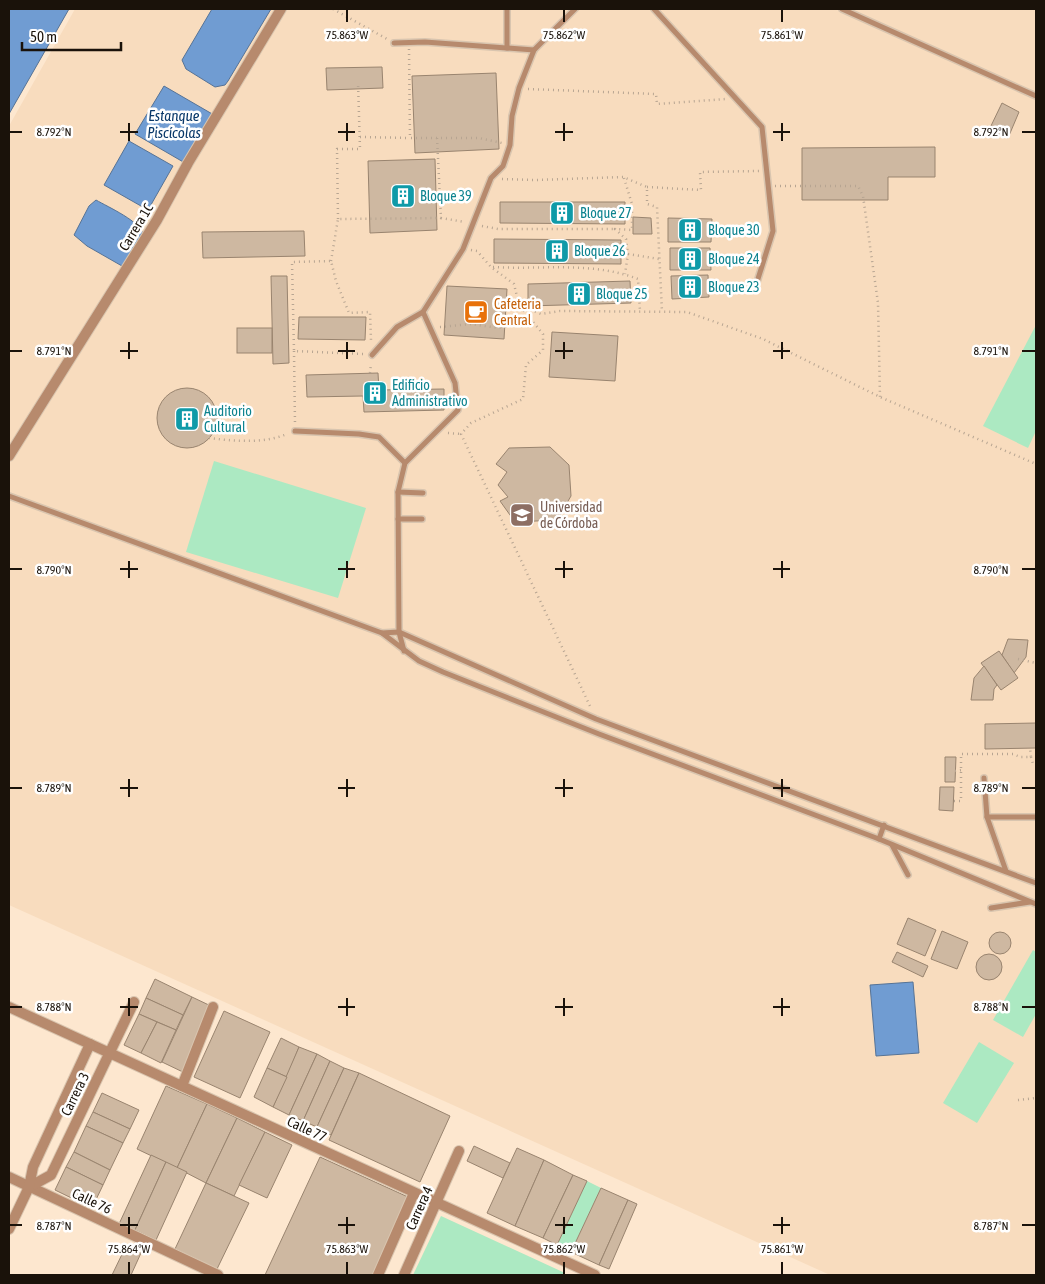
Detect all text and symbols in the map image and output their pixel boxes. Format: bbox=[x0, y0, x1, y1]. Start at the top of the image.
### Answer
scale bar bbox=[22, 20, 121, 52]
text: 50 m bbox=[30, 28, 57, 45]
text: 75.863°W bbox=[326, 28, 368, 42]
text: 75.862°W bbox=[543, 28, 585, 42]
text: 75.861°W bbox=[761, 28, 803, 42]
water label: Estanque Piscícolas bbox=[147, 107, 201, 141]
text: 8.792°N bbox=[36, 125, 72, 139]
text: 8.792°N bbox=[973, 125, 1009, 139]
building icon: Bloque 39 bbox=[390, 183, 416, 209]
place label: Bloque 39 bbox=[420, 188, 472, 204]
street label: Carrera 1C bbox=[116, 200, 157, 254]
building icon: Bloque 27 bbox=[549, 200, 575, 226]
place label: Bloque 27 bbox=[580, 205, 632, 221]
building icon: Bloque 30 bbox=[677, 217, 703, 243]
place label: Bloque 30 bbox=[708, 222, 760, 238]
building icon: Bloque 26 bbox=[544, 238, 570, 264]
place label: Bloque 26 bbox=[574, 243, 626, 259]
building icon: Bloque 24 bbox=[677, 246, 703, 272]
place label: Bloque 24 bbox=[708, 251, 760, 267]
building icon: Bloque 23 bbox=[677, 274, 703, 300]
place label: Bloque 23 bbox=[708, 279, 760, 295]
building icon: Bloque 25 bbox=[566, 281, 592, 307]
place label: Bloque 25 bbox=[596, 286, 648, 302]
place label: Cafeteria Central bbox=[494, 296, 541, 328]
cafe icon: Cafeteria Central bbox=[463, 299, 489, 325]
text: 8.791°N bbox=[36, 344, 72, 358]
text: 8.791°N bbox=[973, 344, 1009, 358]
place label: Edificio Administrativo bbox=[392, 377, 468, 409]
building icon: Edificio Administrativo bbox=[362, 380, 388, 406]
place label: Auditorio Cultural bbox=[204, 403, 252, 435]
building icon: Auditorio Cultural bbox=[174, 406, 200, 432]
place label: Universidad de Córdoba bbox=[540, 499, 602, 531]
school or university icon: Universidad de Córdoba bbox=[509, 502, 535, 528]
text: 8.790°N bbox=[36, 563, 72, 577]
text: 8.790°N bbox=[973, 563, 1009, 577]
text: 8.789°N bbox=[36, 781, 72, 795]
text: 8.789°N bbox=[973, 781, 1009, 795]
text: 8.788°N bbox=[36, 1000, 72, 1014]
text: 8.788°N bbox=[973, 1000, 1009, 1014]
street label: Carrera 3 bbox=[58, 1070, 92, 1118]
street label: Calle 77 bbox=[285, 1113, 329, 1145]
street label: Carrera 4 bbox=[402, 1183, 436, 1232]
street label: Calle 76 bbox=[70, 1185, 115, 1217]
text: 8.787°N bbox=[36, 1219, 72, 1233]
text: 8.787°N bbox=[973, 1219, 1009, 1233]
text: 75.864°W bbox=[108, 1242, 150, 1256]
text: 75.863°W bbox=[326, 1242, 368, 1256]
text: 75.862°W bbox=[543, 1242, 585, 1256]
text: 75.861°W bbox=[761, 1242, 803, 1256]

